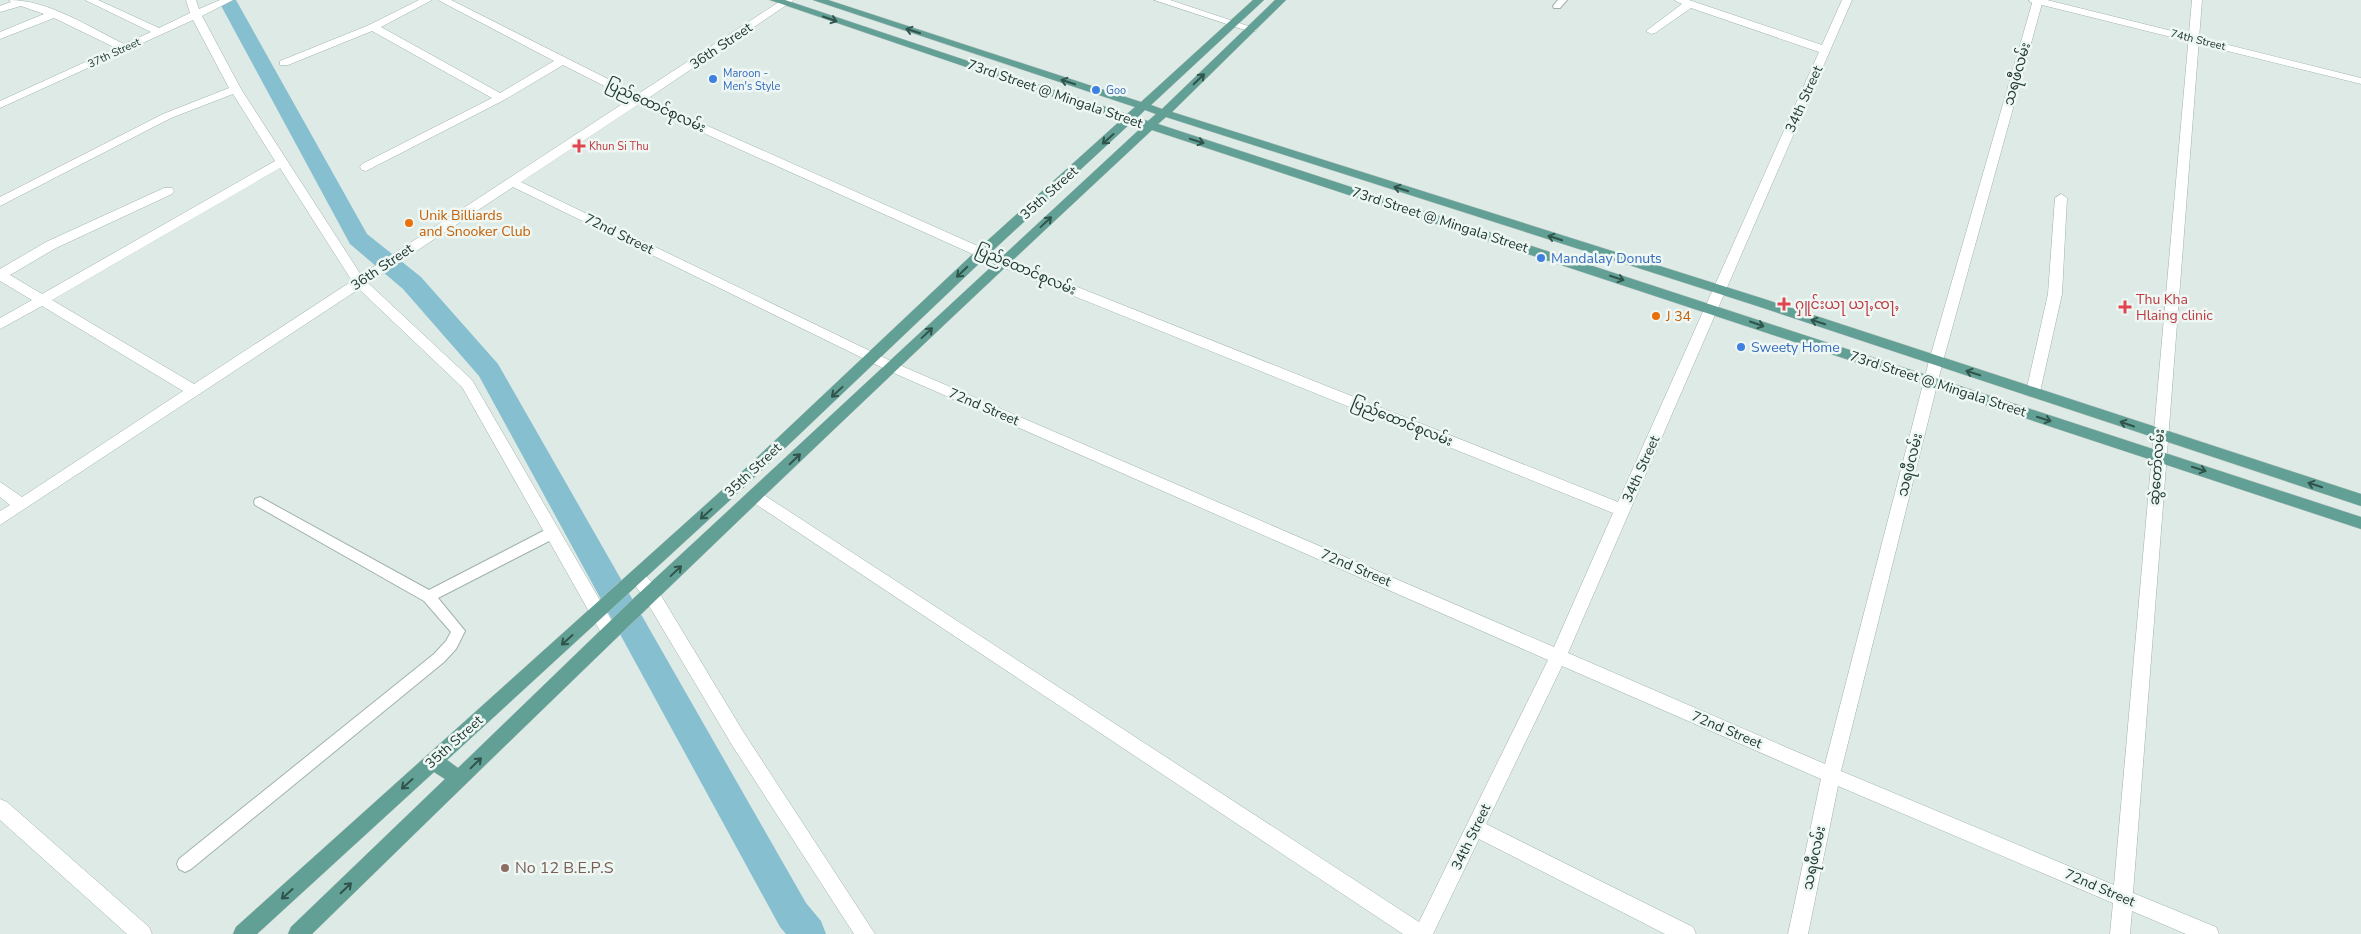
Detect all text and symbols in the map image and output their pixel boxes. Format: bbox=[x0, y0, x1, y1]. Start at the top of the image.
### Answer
one-way arrow bbox=[822, 14, 838, 24]
street label: 36th Street bbox=[686, 18, 756, 74]
one-way arrow bbox=[906, 26, 922, 35]
street label: 74th Street bbox=[2169, 26, 2227, 54]
street label: 37th Street bbox=[85, 34, 143, 72]
street label: သရဖီလမ်း bbox=[1998, 40, 2037, 108]
street label: 73rd Street @ Mingala Street bbox=[965, 55, 1145, 133]
street label: 34th Street bbox=[1781, 62, 1827, 136]
place label: Maroon - Men's Style bbox=[723, 66, 781, 94]
marker: Maroon - Men's Style bbox=[707, 73, 719, 85]
one-way arrow bbox=[1193, 73, 1205, 85]
street label: ပြည်ထောင်စုလမ်း bbox=[602, 74, 709, 139]
one-way arrow bbox=[1060, 76, 1076, 86]
place label: Goo bbox=[1106, 83, 1126, 98]
marker: Goo bbox=[1090, 84, 1102, 96]
one-way arrow bbox=[1101, 133, 1114, 145]
one-way arrow bbox=[1188, 137, 1204, 146]
place label: Khun Si Thu bbox=[589, 139, 649, 154]
marker: Khun Si Thu bbox=[573, 140, 585, 152]
street label: 35th Street bbox=[1016, 162, 1082, 224]
street label: 73rd Street @ Mingala Street bbox=[1349, 182, 1531, 258]
one-way arrow bbox=[1393, 183, 1409, 193]
place label: Unik Billiards and Snooker Club bbox=[419, 206, 531, 241]
street label: 72nd Street bbox=[581, 209, 657, 259]
one-way arrow bbox=[1039, 216, 1052, 228]
marker: Unik Billiards and Snooker Club bbox=[403, 217, 415, 229]
one-way arrow bbox=[1548, 233, 1564, 243]
street label: 36th Street bbox=[347, 239, 417, 295]
street label: ပြည်ထောင်စုလမ်း bbox=[972, 239, 1080, 302]
place label: Mandalay Donuts bbox=[1551, 249, 1662, 268]
marker: Mandalay Donuts bbox=[1535, 252, 1547, 264]
one-way arrow bbox=[956, 266, 968, 278]
one-way arrow bbox=[1609, 274, 1625, 284]
place label: Thu Kha Hlaing clinic bbox=[2136, 290, 2213, 325]
place label: ႁူင်းယႃ ယႃႇၸႃႇ bbox=[1795, 294, 1899, 316]
marker: ႁူင်းယႃ ယႃႇၸႃႇ bbox=[1777, 297, 1791, 311]
marker: Thu Kha Hlaing clinic bbox=[2118, 300, 2132, 314]
place label: J 34 bbox=[1665, 307, 1691, 326]
marker: J 34 bbox=[1650, 310, 1662, 322]
one-way arrow bbox=[1811, 317, 1826, 326]
one-way arrow bbox=[1749, 319, 1765, 329]
one-way arrow bbox=[921, 327, 933, 339]
place label: Sweety Home bbox=[1751, 338, 1840, 357]
marker: Sweety Home bbox=[1735, 341, 1747, 353]
street label: 73rd Street @ Mingala Street bbox=[1847, 346, 2029, 422]
one-way arrow bbox=[1965, 368, 1981, 377]
street label: 72nd Street bbox=[946, 384, 1022, 430]
one-way arrow bbox=[831, 386, 844, 398]
street label: ပြည်ထောင်စုလမ်း bbox=[1348, 392, 1456, 453]
one-way arrow bbox=[2036, 415, 2052, 424]
one-way arrow bbox=[2119, 419, 2135, 428]
street label: ဆွဲတော်လမ်း bbox=[2144, 428, 2170, 506]
street label: သရဖီလမ်း bbox=[1892, 431, 1929, 499]
street label: 34th Street bbox=[1618, 432, 1664, 506]
street label: 35th Street bbox=[720, 439, 786, 501]
one-way arrow bbox=[788, 453, 801, 465]
one-way arrow bbox=[2191, 465, 2207, 475]
one-way arrow bbox=[2307, 480, 2323, 489]
one-way arrow bbox=[699, 508, 712, 520]
street label: 72nd Street bbox=[1318, 545, 1394, 591]
one-way arrow bbox=[670, 565, 683, 577]
one-way arrow bbox=[560, 634, 573, 646]
street label: 72nd Street bbox=[1689, 707, 1765, 753]
street label: 35th Street bbox=[421, 711, 487, 773]
one-way arrow bbox=[469, 757, 482, 769]
one-way arrow bbox=[401, 779, 414, 790]
street label: 34th Street bbox=[1447, 801, 1495, 873]
street label: သရဖီလမ်း bbox=[1797, 824, 1832, 892]
place label: No 12 B.E.P.S bbox=[515, 857, 614, 879]
marker: No 12 B.E.P.S bbox=[499, 862, 511, 874]
street label: 72nd Street bbox=[2062, 865, 2138, 911]
one-way arrow bbox=[340, 882, 352, 894]
one-way arrow bbox=[281, 888, 294, 900]

